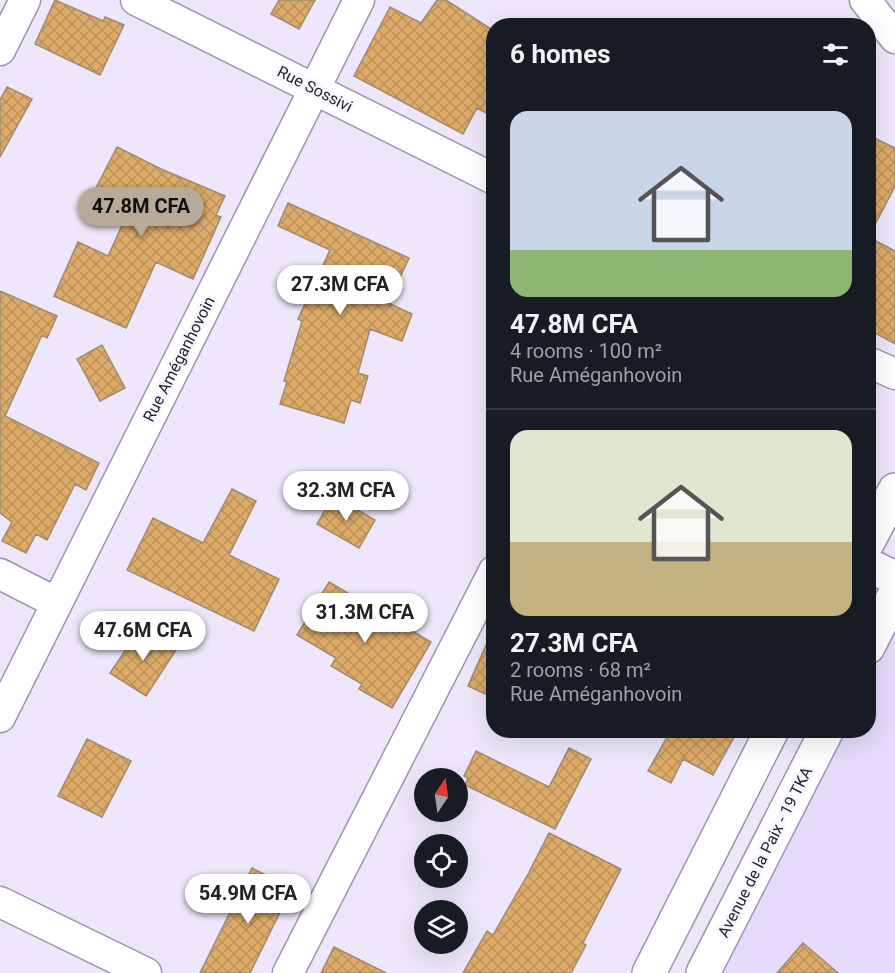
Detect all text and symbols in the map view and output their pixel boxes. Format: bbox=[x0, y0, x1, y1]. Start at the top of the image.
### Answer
icon: filters bbox=[819, 38, 852, 71]
text: 6 homes bbox=[510, 39, 611, 69]
street label: Rue Sossivi bbox=[274, 62, 356, 116]
icon: home bbox=[627, 150, 735, 258]
pin: 47.8M CFA bbox=[72, 187, 210, 238]
text: 47.8M CFA bbox=[92, 194, 190, 218]
pin: 27.3M CFA bbox=[271, 265, 409, 316]
text: 27.3M CFA bbox=[291, 272, 389, 296]
street label: Rue Améganhovoin bbox=[139, 293, 219, 425]
text: 47.8M CFA bbox=[510, 309, 638, 339]
text: 4 rooms · 100 m² bbox=[510, 339, 662, 363]
text: Rue Améganhovoin bbox=[510, 363, 682, 387]
icon: home bbox=[627, 469, 735, 577]
pin: 32.3M CFA bbox=[277, 471, 415, 522]
text: 32.3M CFA bbox=[297, 478, 395, 502]
pin: 31.3M CFA bbox=[296, 593, 434, 644]
text: 31.3M CFA bbox=[316, 600, 414, 624]
pin: 47.6M CFA bbox=[74, 611, 212, 662]
text: 47.6M CFA bbox=[94, 618, 192, 642]
text: 27.3M CFA bbox=[510, 628, 638, 658]
text: 2 rooms · 68 m² bbox=[510, 658, 651, 682]
text: Rue Améganhovoin bbox=[510, 682, 682, 706]
street label: Avenue de la Paix - 19 TKA bbox=[714, 763, 817, 940]
north arrow bbox=[414, 768, 468, 822]
map controls bbox=[414, 768, 468, 954]
button: locate bbox=[414, 834, 468, 888]
pin: 54.9M CFA bbox=[179, 874, 317, 925]
text: 54.9M CFA bbox=[199, 881, 297, 905]
button: layers bbox=[414, 900, 468, 954]

